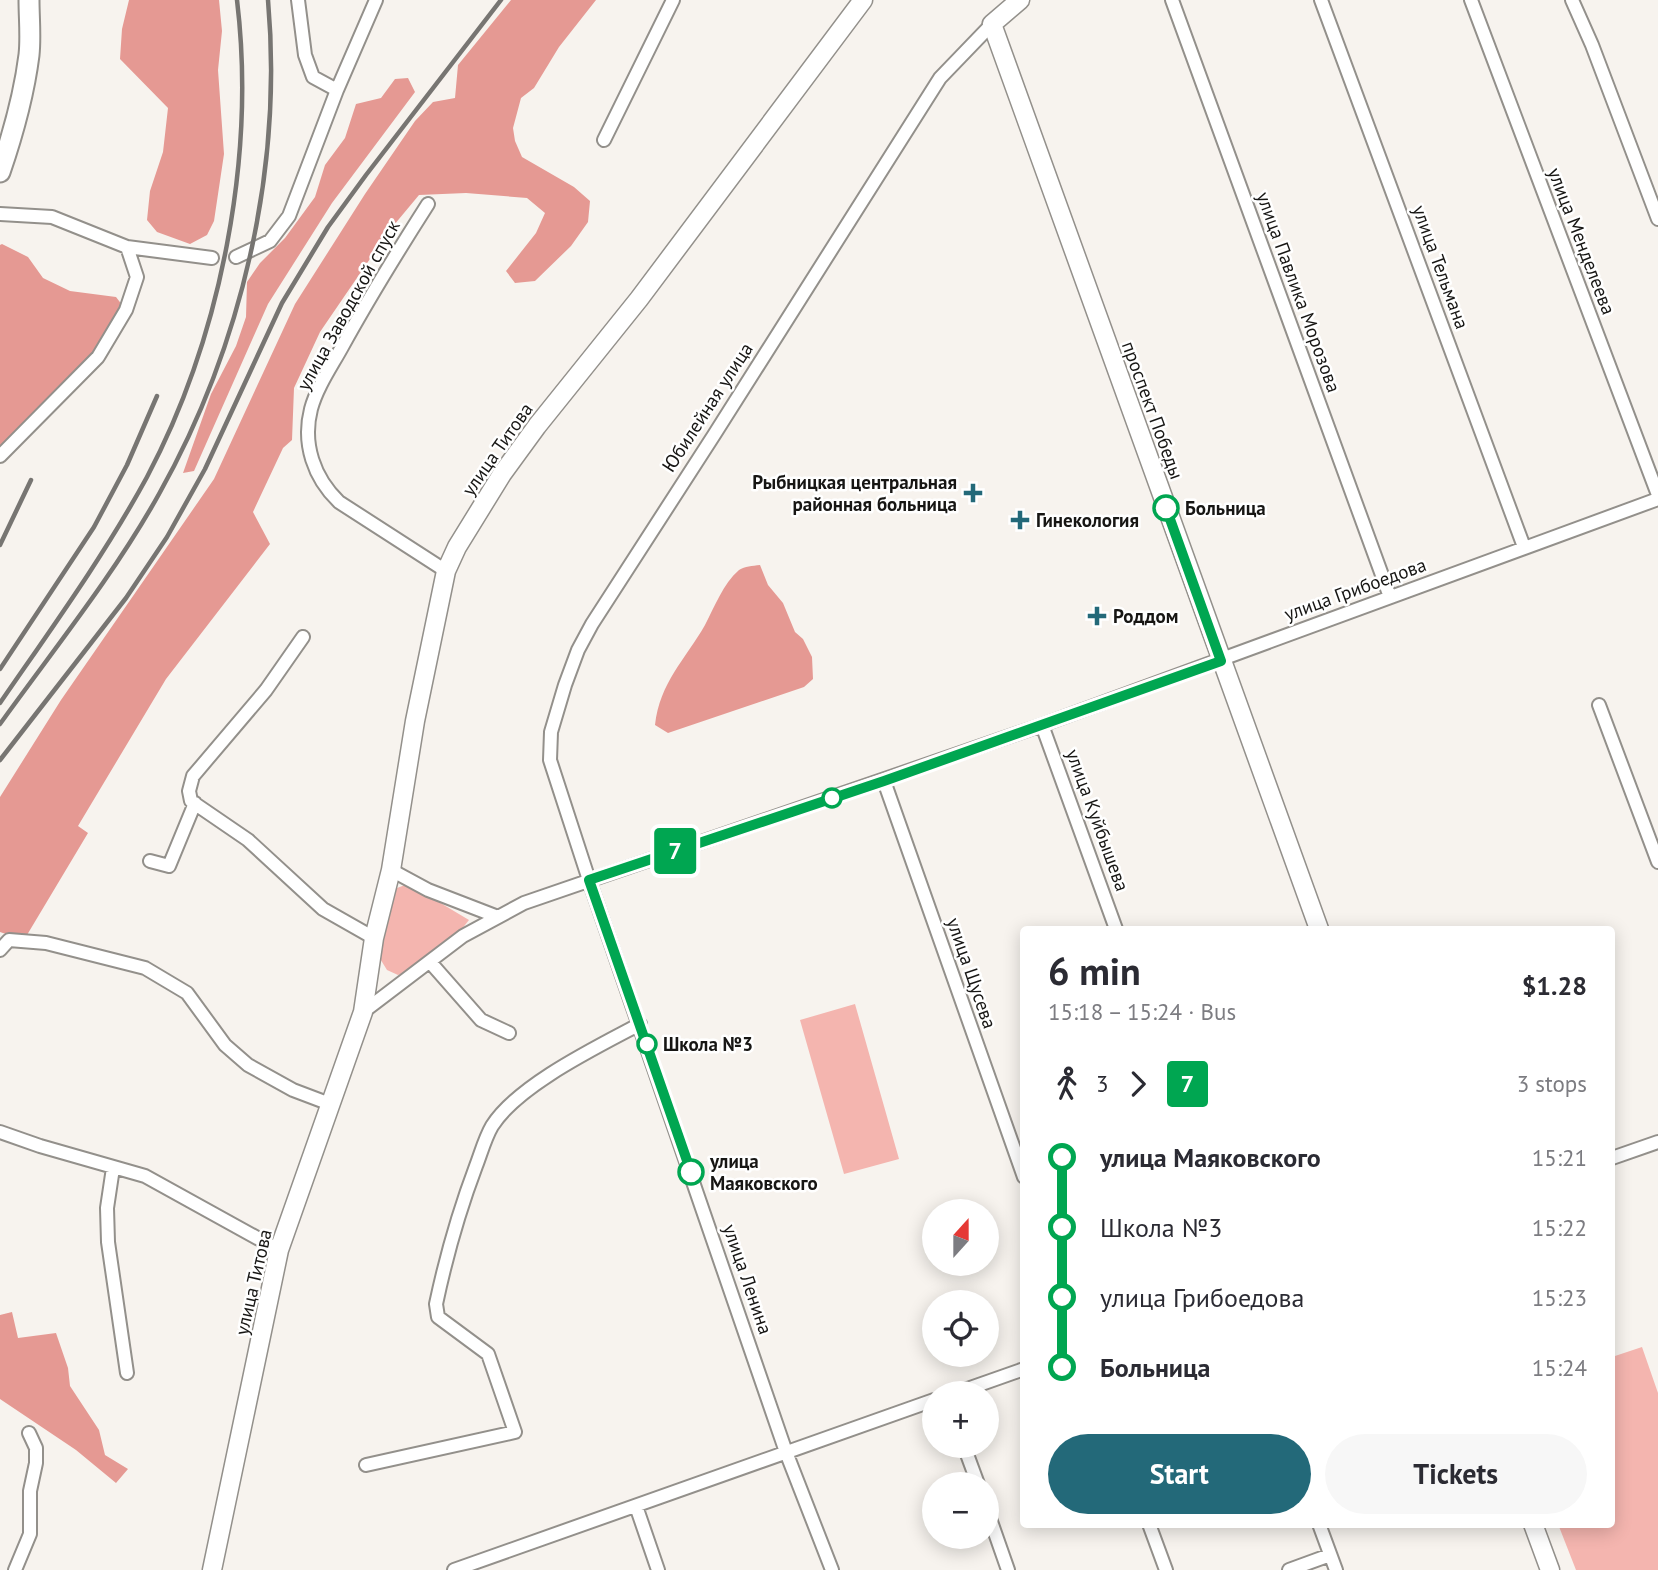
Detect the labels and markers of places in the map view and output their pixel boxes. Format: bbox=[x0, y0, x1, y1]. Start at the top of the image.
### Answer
place label: Рыбницкая центральная районная больница bbox=[752, 470, 957, 516]
marker: Рыбницкая центральная районная больница bbox=[963, 483, 983, 503]
marker: Больница bbox=[1153, 495, 1179, 521]
place label: Больница bbox=[1185, 496, 1266, 520]
place label: Гинекология bbox=[1036, 508, 1139, 532]
marker: Гинекология bbox=[1010, 510, 1030, 530]
place label: Роддом bbox=[1113, 604, 1178, 628]
marker: Роддом bbox=[1087, 606, 1107, 626]
unlabelled marker bbox=[822, 788, 842, 808]
place label: Школа №3 bbox=[663, 1032, 753, 1056]
marker: Школа №3 bbox=[637, 1034, 657, 1054]
place label: улица Маяковского bbox=[709, 1149, 818, 1195]
marker: улица Маяковского bbox=[678, 1159, 704, 1185]

